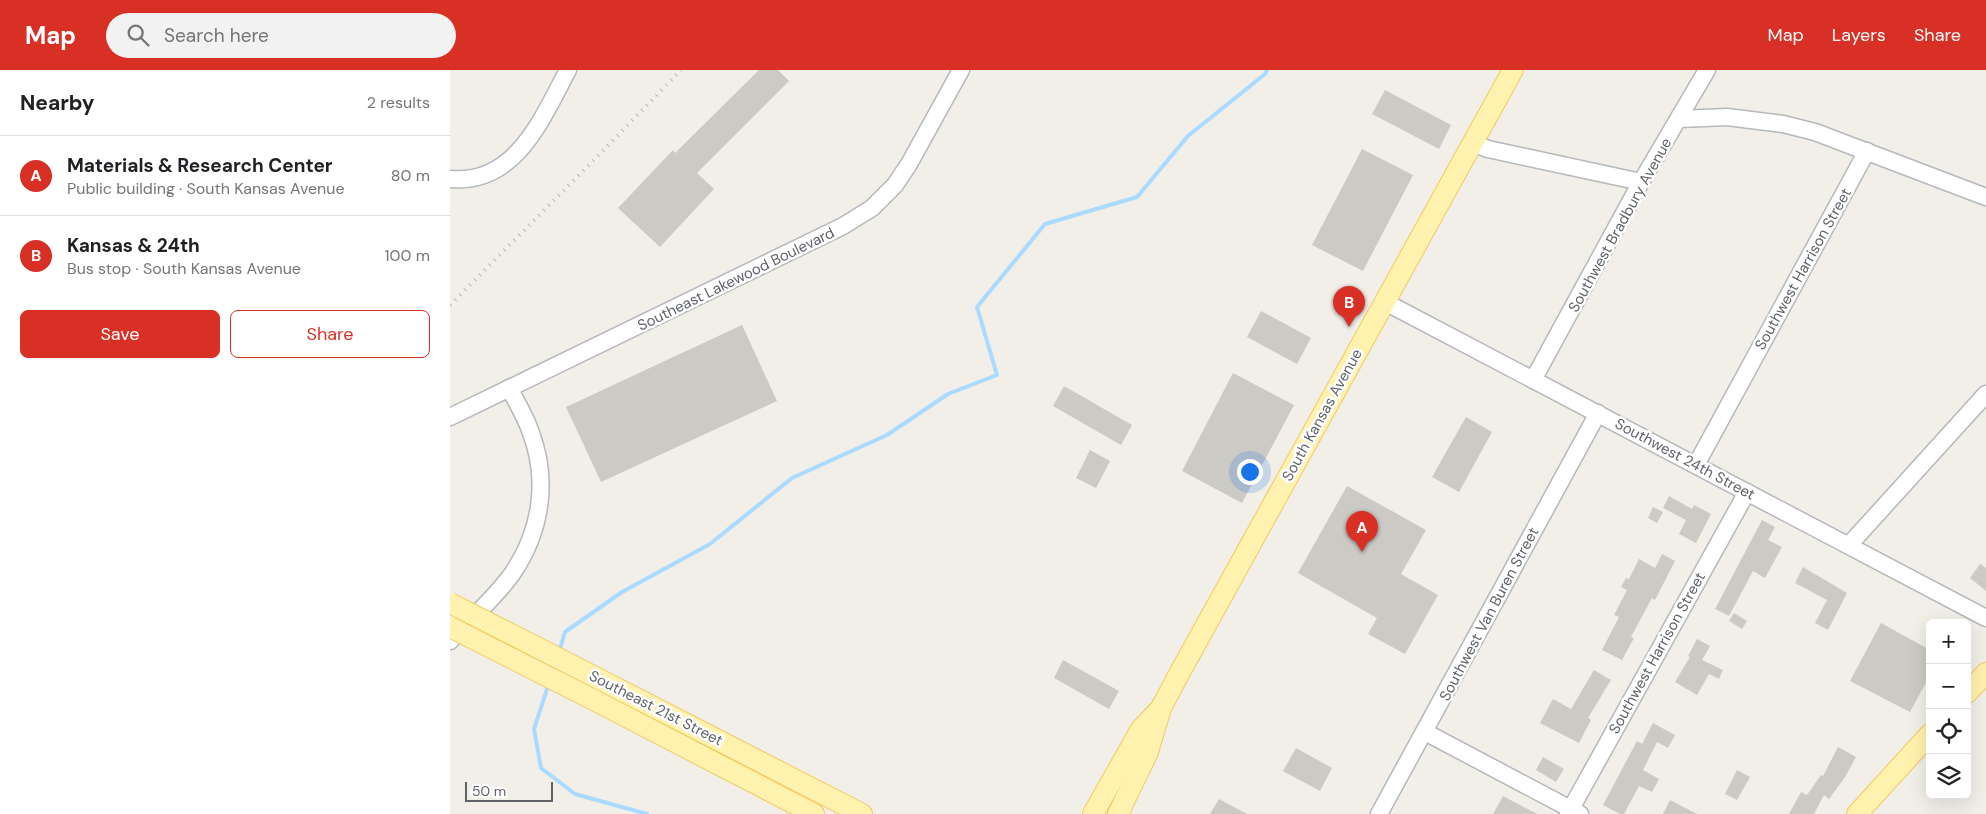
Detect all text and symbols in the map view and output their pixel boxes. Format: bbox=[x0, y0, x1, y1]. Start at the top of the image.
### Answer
search box bbox=[106, 13, 456, 58]
text: Map bbox=[25, 20, 76, 51]
icon: search bbox=[124, 21, 152, 49]
text: Search here bbox=[164, 23, 269, 48]
text: Map bbox=[1768, 23, 1804, 47]
text: Layers bbox=[1832, 23, 1886, 47]
text: Share bbox=[1914, 23, 1961, 47]
text: Nearby bbox=[20, 89, 94, 117]
text: 2 results bbox=[367, 92, 430, 113]
street label: Southwest Bradbury Avenue bbox=[1564, 134, 1676, 316]
text: Materials & Research Center bbox=[67, 153, 333, 178]
text: A bbox=[30, 165, 42, 186]
text: 80 m bbox=[391, 165, 430, 186]
text: Public building · South Kansas Avenue bbox=[67, 178, 344, 199]
street label: Southwest Harrison Street bbox=[1750, 184, 1856, 353]
street label: Southeast Lakewood Boulevard bbox=[634, 223, 838, 335]
text: Kansas & 24th bbox=[67, 233, 200, 258]
text: B bbox=[31, 245, 41, 266]
text: 100 m bbox=[385, 245, 430, 266]
text: Bus stop · South Kansas Avenue bbox=[67, 258, 301, 279]
pin: B bbox=[1333, 286, 1365, 327]
button: Save bbox=[20, 310, 220, 358]
button: Share bbox=[230, 310, 430, 358]
street label: South Kansas Avenue bbox=[1277, 345, 1367, 485]
street label: Southwest 24th Street bbox=[1611, 414, 1759, 504]
your location bbox=[1237, 459, 1263, 485]
pin: A bbox=[1346, 511, 1378, 552]
street label: Southwest Van Buren Street bbox=[1435, 524, 1543, 704]
street label: Southwest Harrison Street bbox=[1604, 568, 1710, 737]
map controls bbox=[1926, 619, 1971, 799]
button: + bbox=[1926, 619, 1971, 664]
button: − bbox=[1926, 664, 1971, 709]
street label: Southeast 21st Street bbox=[586, 666, 726, 750]
button: locate bbox=[1926, 709, 1971, 754]
button: layers bbox=[1926, 754, 1971, 799]
scale bar bbox=[465, 779, 552, 802]
text: 50 m bbox=[472, 782, 506, 800]

